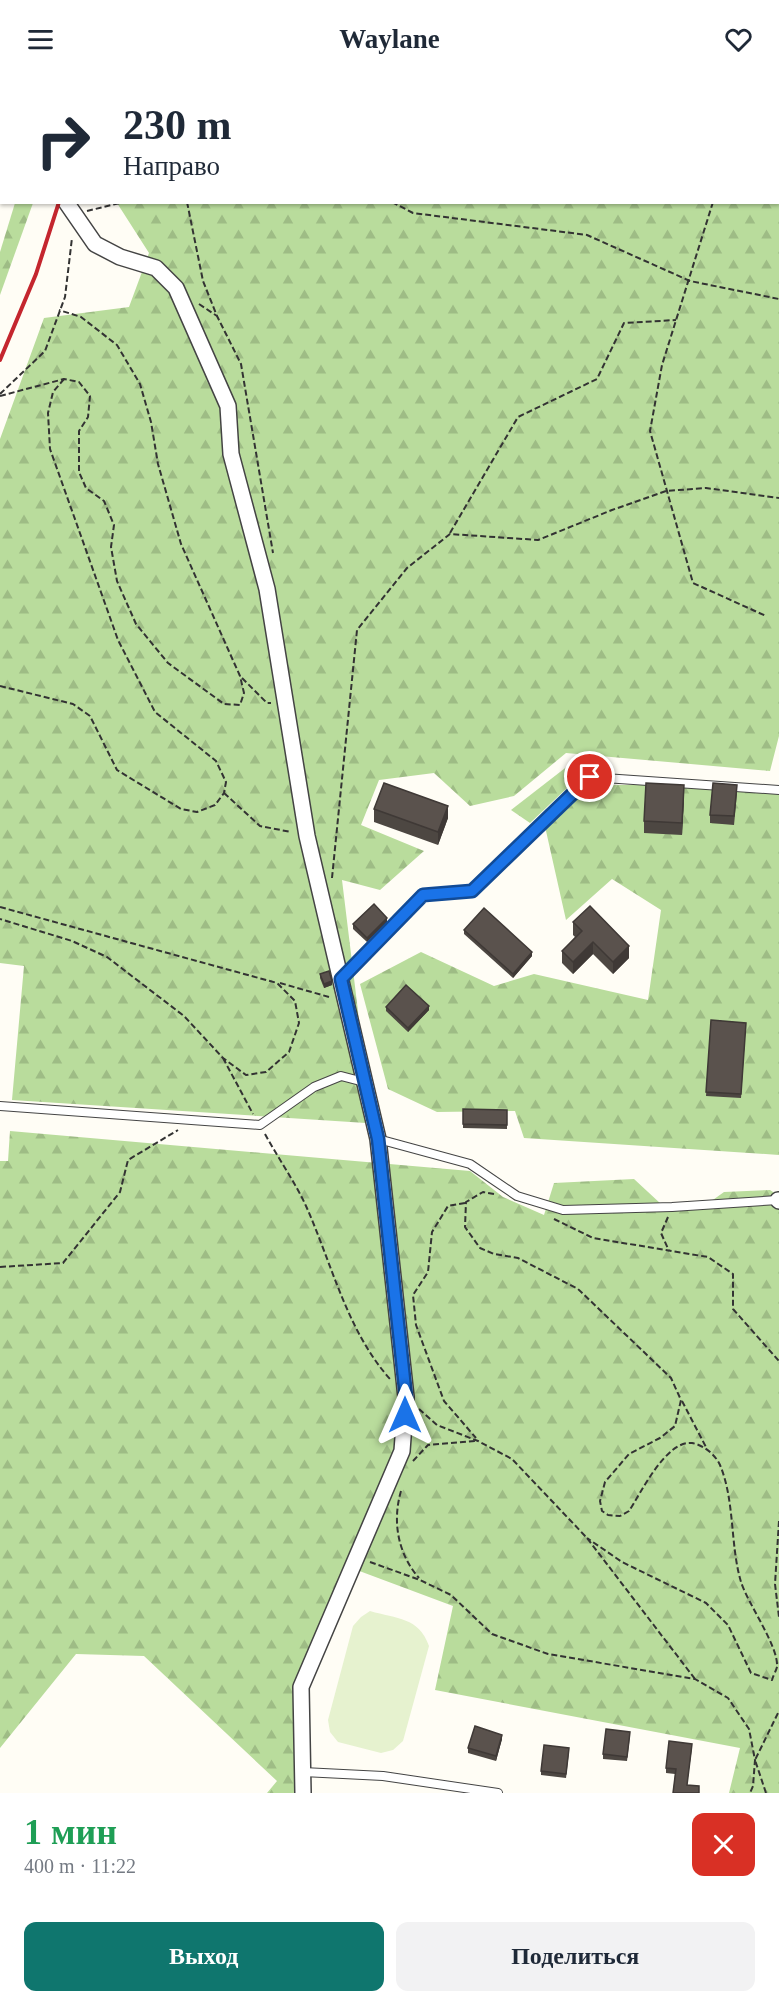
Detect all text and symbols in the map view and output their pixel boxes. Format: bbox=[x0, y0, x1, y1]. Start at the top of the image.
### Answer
icon: menu bbox=[24, 23, 57, 56]
icon: heart bbox=[722, 23, 755, 56]
text: Waylane bbox=[339, 24, 440, 54]
icon: right bbox=[24, 102, 102, 180]
text: 230 m bbox=[123, 102, 232, 148]
text: Направо bbox=[123, 151, 220, 181]
pin bbox=[564, 751, 615, 802]
icon: arrive bbox=[573, 760, 606, 793]
position arrow bbox=[373, 1383, 437, 1447]
text: 1 мин bbox=[24, 1812, 117, 1852]
button: close bbox=[692, 1813, 755, 1876]
text: 400 m · 11:22 bbox=[24, 1855, 136, 1877]
button: Выход bbox=[24, 1922, 384, 1991]
button: Поделиться bbox=[396, 1922, 755, 1991]

